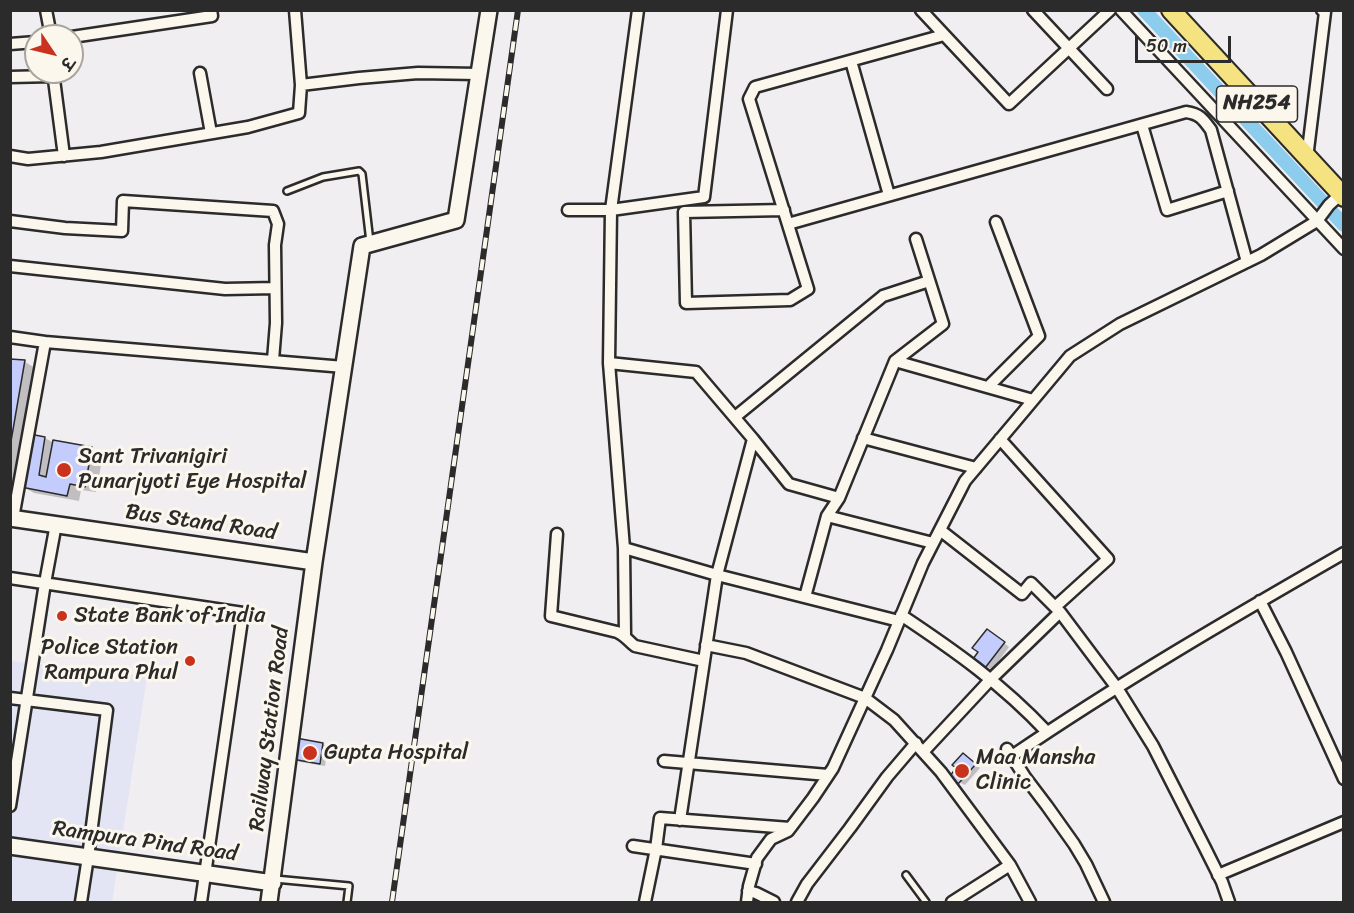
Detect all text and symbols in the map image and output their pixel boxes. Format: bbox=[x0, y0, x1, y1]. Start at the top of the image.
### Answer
north arrow bbox=[24, 24, 84, 84]
scale bar bbox=[1138, 24, 1234, 62]
text: 50 m bbox=[1146, 30, 1187, 62]
text: उ bbox=[53, 51, 82, 76]
road number: NH254 bbox=[1216, 86, 1298, 122]
place label: Sant Trivanigiri Punarjyoti Eye Hospital bbox=[78, 444, 307, 496]
marker: Sant Trivanigiri Punarjyoti Eye Hospital bbox=[55, 461, 73, 479]
street label: Bus Stand Road bbox=[124, 499, 278, 547]
place label: State Bank of India bbox=[74, 603, 265, 629]
marker: State Bank of India bbox=[55, 609, 69, 623]
street label: Railway Station Road bbox=[244, 625, 296, 833]
place label: Police Station Rampura Phul bbox=[41, 635, 178, 686]
marker: Police Station Rampura Phul bbox=[183, 654, 197, 668]
place label: Gupta Hospital bbox=[324, 740, 468, 766]
marker: Gupta Hospital bbox=[301, 744, 319, 762]
place label: Maa Mansha Clinic bbox=[976, 745, 1095, 796]
marker: Maa Mansha Clinic bbox=[953, 762, 971, 780]
street label: Rampura Pind Road bbox=[51, 816, 239, 868]

